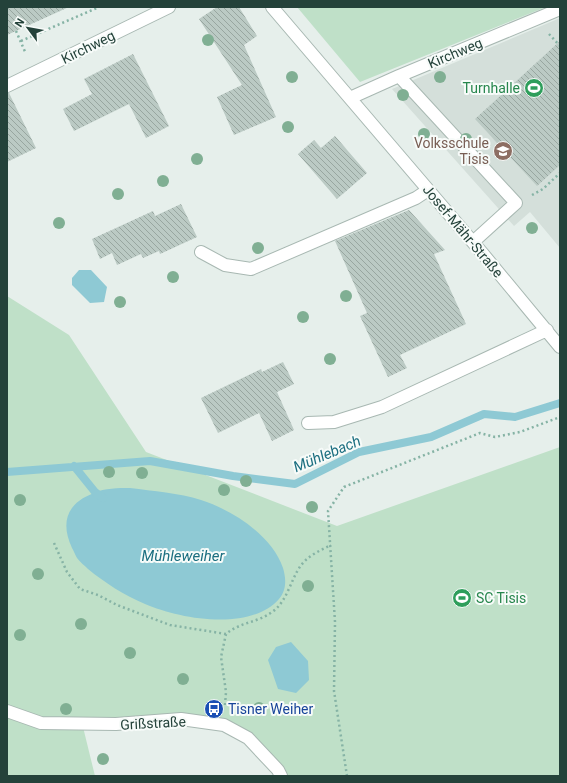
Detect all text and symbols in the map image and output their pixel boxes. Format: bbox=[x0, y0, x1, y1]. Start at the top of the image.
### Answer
north arrow bbox=[8, 8, 48, 48]
text: N bbox=[12, 16, 28, 30]
street label: Kirchweg bbox=[59, 27, 117, 67]
street label: Kirchweg bbox=[425, 34, 485, 72]
sports icon: Turnhalle bbox=[523, 77, 545, 99]
place label: Turnhalle bbox=[463, 80, 520, 96]
place label: Volksschule Tisis bbox=[414, 135, 489, 167]
school or university icon: Volksschule Tisis bbox=[492, 140, 514, 162]
street label: Josef-Mähr-Straße bbox=[420, 181, 506, 281]
water label: Mühlebach bbox=[290, 432, 364, 476]
water label: Mühleweiher bbox=[142, 547, 225, 565]
sports icon: SC Tisis bbox=[451, 587, 473, 609]
place label: SC Tisis bbox=[476, 590, 526, 606]
bus stop icon: Tisner Weiher bbox=[203, 698, 225, 720]
place label: Tisner Weiher bbox=[228, 701, 314, 717]
street label: Grißstraße bbox=[120, 713, 186, 733]

